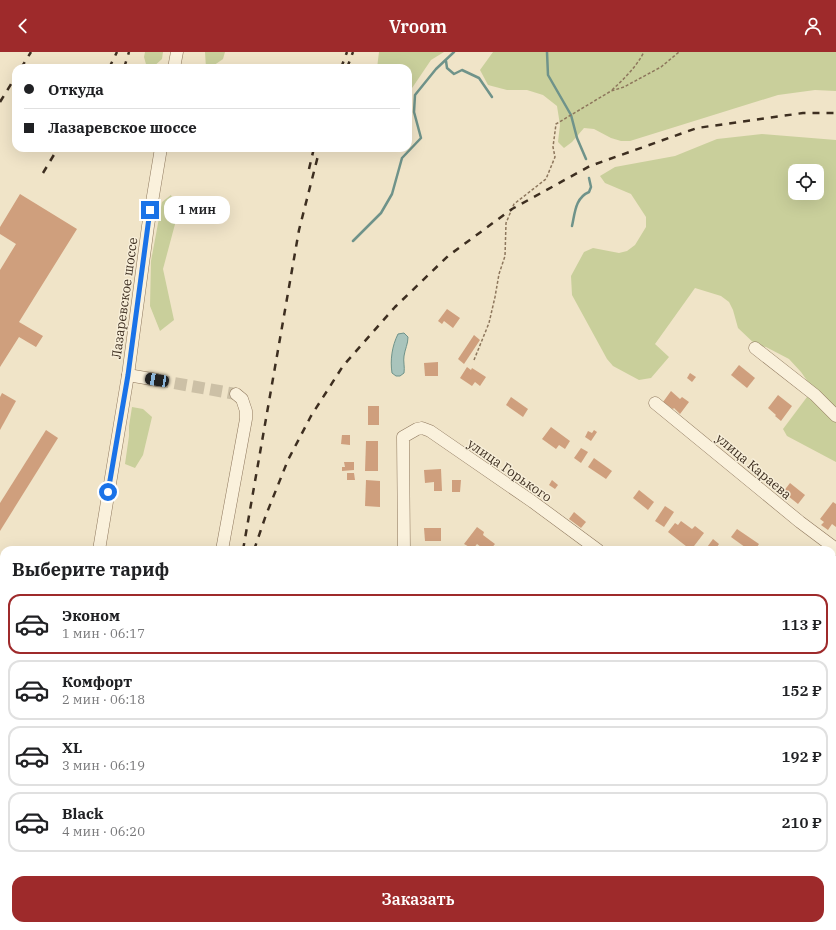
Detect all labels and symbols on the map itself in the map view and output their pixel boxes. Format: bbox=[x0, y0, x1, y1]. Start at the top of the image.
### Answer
callout: 1 мин bbox=[164, 196, 230, 224]
route end bbox=[141, 201, 159, 219]
street label: Лазаревское шоссе bbox=[108, 236, 141, 360]
car bbox=[144, 372, 170, 388]
street label: улица Караева bbox=[712, 430, 795, 503]
street label: улица Горького bbox=[464, 435, 555, 506]
route start bbox=[99, 483, 117, 501]

